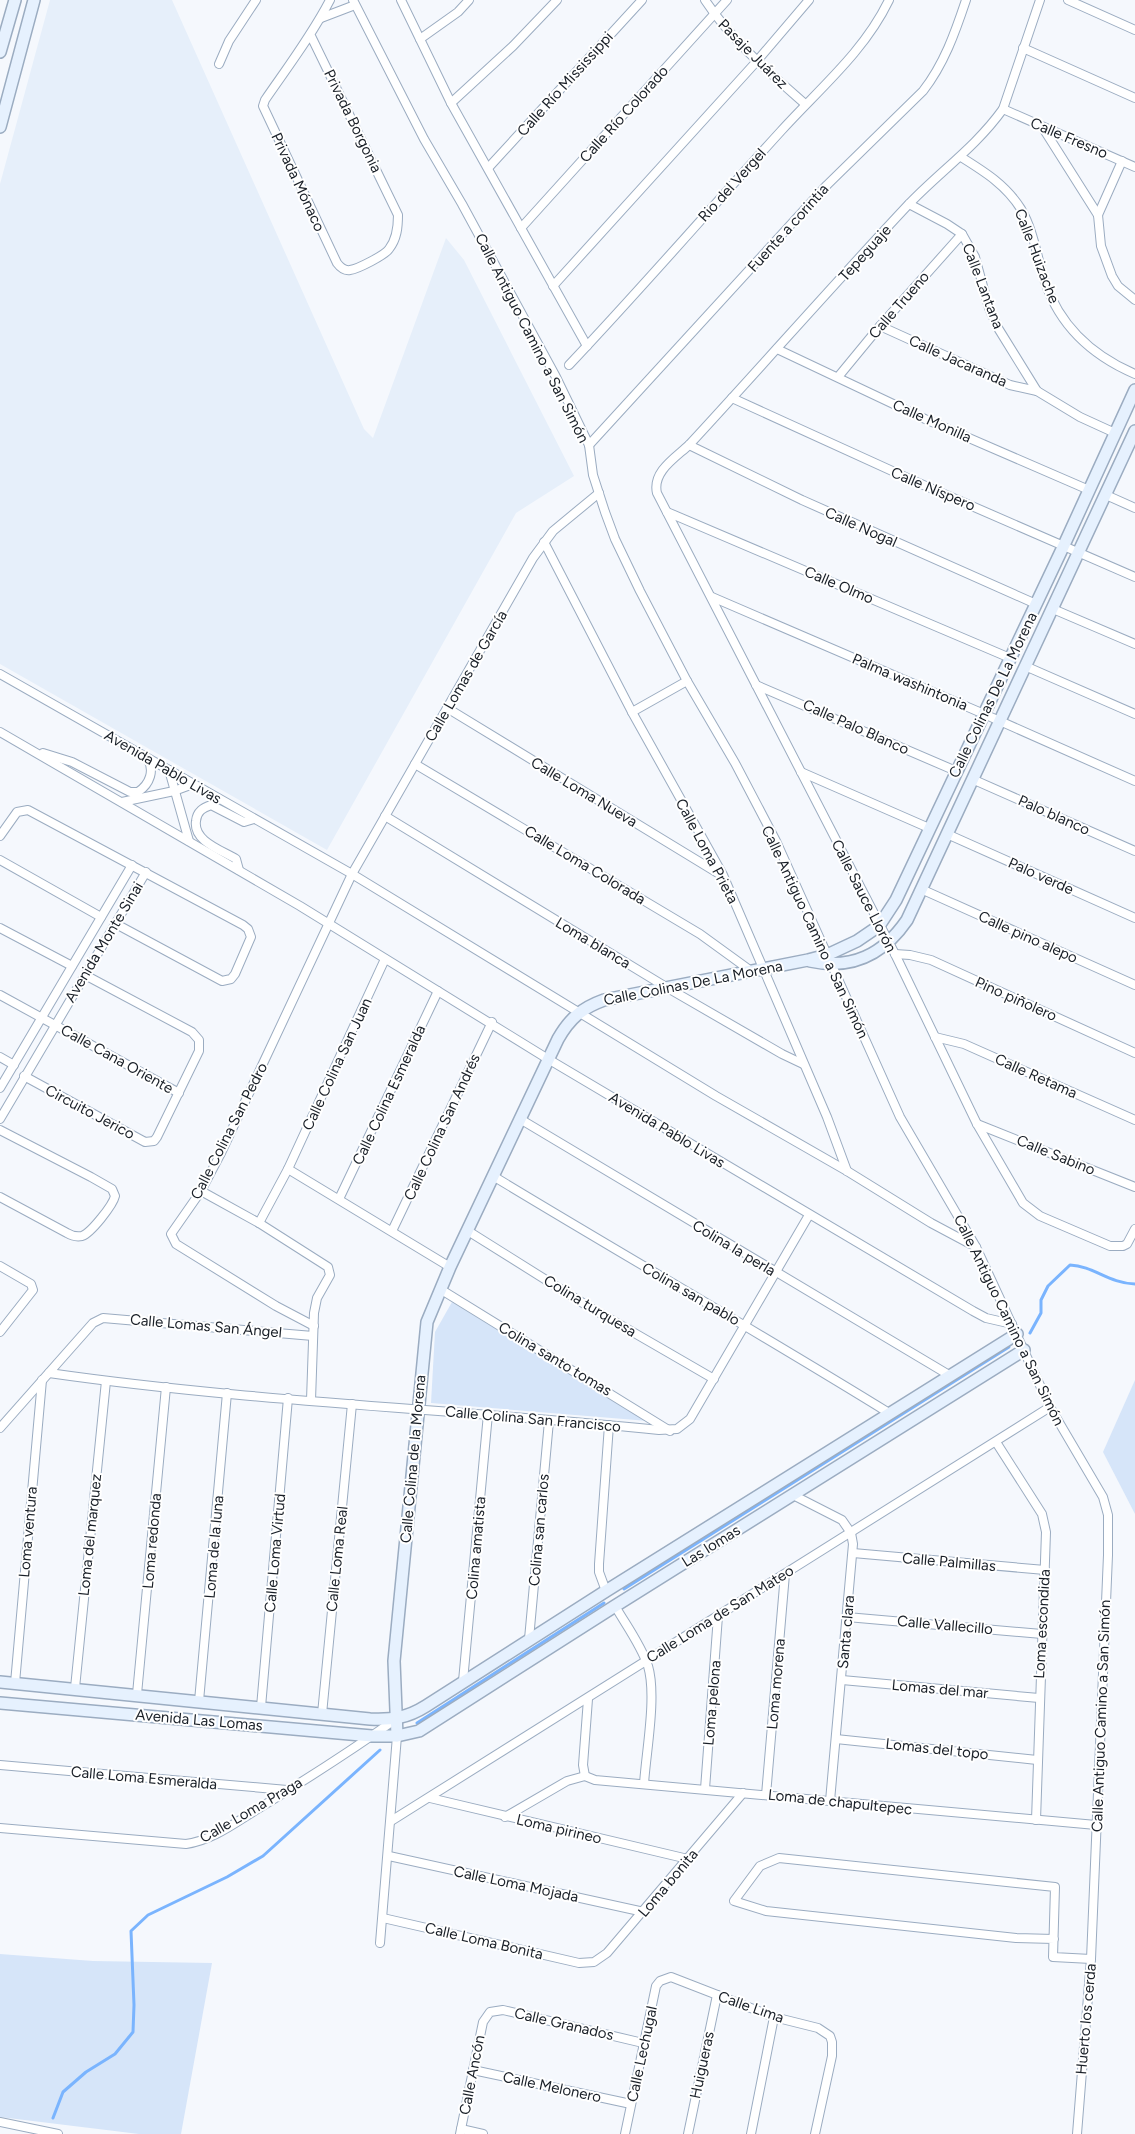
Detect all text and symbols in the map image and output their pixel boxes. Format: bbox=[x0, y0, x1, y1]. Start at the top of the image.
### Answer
street label: Pasaje Juárez bbox=[714, 15, 792, 93]
street label: Calle Río Mississippi bbox=[513, 28, 617, 140]
street label: Calle Río Colorado bbox=[576, 62, 672, 166]
street label: Privada Borgonia bbox=[320, 66, 386, 176]
street label: Calle Fresno bbox=[1028, 114, 1111, 162]
street label: Privada Mónaco bbox=[267, 130, 329, 234]
street label: Rio del Vergel bbox=[694, 145, 770, 225]
street label: Fuente a corintia bbox=[744, 180, 832, 276]
street label: Calle Huizache bbox=[1011, 206, 1063, 306]
street label: Tepeguaje bbox=[835, 221, 895, 285]
street label: Calle Antiguo Camino a San Simón bbox=[471, 230, 593, 446]
street label: Calle Lantana bbox=[958, 241, 1008, 331]
street label: Calle Trueno bbox=[865, 267, 933, 342]
street label: Calle Jacaranda bbox=[906, 331, 1010, 391]
street label: Calle Monilla bbox=[890, 396, 974, 446]
street label: Calle Níspero bbox=[888, 463, 978, 515]
street label: Calle Nogal bbox=[822, 503, 900, 551]
street label: Calle Olmo bbox=[802, 562, 877, 608]
street label: Calle Lomas de García bbox=[421, 607, 511, 745]
street label: Calle Colinas De La Morena bbox=[945, 609, 1041, 781]
street label: Palma washintonia bbox=[849, 650, 971, 714]
street label: Calle Palo Blanco bbox=[800, 696, 912, 759]
street label: Avenida Pablo Livas bbox=[101, 726, 225, 808]
street label: Calle Loma Nueva bbox=[528, 753, 640, 831]
street label: Palo blanco bbox=[1015, 791, 1093, 839]
street label: Calle Loma Prieta bbox=[672, 795, 742, 907]
street label: Calle Loma Colorada bbox=[521, 822, 649, 908]
street label: Calle Antiguo Camino a San Simón bbox=[758, 823, 872, 1041]
street label: Calle Sauce Llorón bbox=[828, 837, 900, 955]
street label: Palo verde bbox=[1005, 854, 1077, 898]
street label: Avenida Monte Sinai bbox=[61, 879, 147, 1005]
street label: Calle pino alepo bbox=[976, 907, 1081, 967]
street label: Loma blanca bbox=[552, 914, 634, 972]
street label: Calle Colinas De La Morena bbox=[602, 957, 784, 1009]
street label: Pino piñolero bbox=[972, 973, 1060, 1025]
street label: Calle Colina San Juan bbox=[298, 995, 376, 1133]
street label: Calle Cana Oriente bbox=[58, 1021, 176, 1097]
street label: Calle Colina Esmeralda bbox=[349, 1022, 429, 1168]
street label: Calle Retama bbox=[992, 1050, 1080, 1102]
street label: Calle Colina San Andrés bbox=[400, 1051, 484, 1203]
street label: Calle Colina San Pedro bbox=[187, 1059, 271, 1202]
street label: Circuito Jerico bbox=[42, 1081, 138, 1143]
street label: Avenida Pablo Livas bbox=[606, 1088, 728, 1172]
street label: Calle Sabino bbox=[1014, 1131, 1098, 1179]
street label: Calle Antiguo Camino a San Simón bbox=[950, 1212, 1068, 1428]
street label: Colina la perla bbox=[689, 1216, 779, 1280]
street label: Colina san pablo bbox=[639, 1259, 743, 1329]
street label: Colina turquesa bbox=[540, 1271, 640, 1341]
street label: Calle Lomas San Ángel bbox=[129, 1310, 283, 1342]
street label: Colina santo tomas bbox=[495, 1318, 615, 1400]
street label: Calle Colina de la Morena bbox=[397, 1374, 429, 1544]
street label: Calle Colina San Francisco bbox=[444, 1402, 622, 1436]
street label: Loma del marquez bbox=[75, 1473, 105, 1597]
street label: Colina san carlos bbox=[525, 1473, 553, 1587]
street label: Loma ventura bbox=[15, 1486, 41, 1578]
street label: Loma redonda bbox=[139, 1492, 165, 1590]
street label: Calle Loma Virtud bbox=[261, 1493, 289, 1613]
street label: Loma de la luna bbox=[201, 1495, 227, 1599]
street label: Colina amatista bbox=[463, 1496, 489, 1600]
street label: Calle Loma Real bbox=[323, 1505, 351, 1613]
street label: Las lomas bbox=[678, 1521, 744, 1571]
street label: Calle Palmillas bbox=[901, 1549, 997, 1575]
street label: Calle Loma de San Mateo bbox=[643, 1561, 797, 1667]
street label: Loma escondida bbox=[1030, 1569, 1054, 1679]
street label: Santa clara bbox=[834, 1594, 858, 1670]
street label: Calle Antiguo Camino a San Simón bbox=[1088, 1599, 1114, 1833]
street label: Calle Vallecillo bbox=[896, 1612, 994, 1638]
street label: Loma morena bbox=[763, 1638, 789, 1730]
street label: Loma pelona bbox=[699, 1660, 725, 1746]
street label: Lomas del mar bbox=[891, 1676, 989, 1702]
street label: Avenida Las Lomas bbox=[135, 1705, 263, 1735]
street label: Lomas del topo bbox=[885, 1735, 990, 1763]
street label: Calle Loma Esmeralda bbox=[70, 1763, 218, 1793]
street label: Calle Loma Praga bbox=[197, 1773, 305, 1847]
street label: Loma de chapultepec bbox=[767, 1785, 913, 1819]
street label: Loma pirineo bbox=[515, 1810, 604, 1848]
street label: Loma bonita bbox=[634, 1845, 702, 1921]
street label: Calle Loma Mojada bbox=[452, 1862, 580, 1906]
street label: Calle Loma Bonita bbox=[423, 1919, 545, 1963]
street label: Huerto los cerda bbox=[1072, 1963, 1100, 2075]
street label: Calle Lima bbox=[716, 1987, 786, 2027]
street label: Calle Granados bbox=[512, 2004, 616, 2044]
street label: Calle Lechugal bbox=[623, 2004, 661, 2104]
street label: Huigueras bbox=[686, 2030, 718, 2100]
street label: Calle Ancón bbox=[455, 2034, 489, 2116]
street label: Calle Melonero bbox=[501, 2068, 603, 2106]

